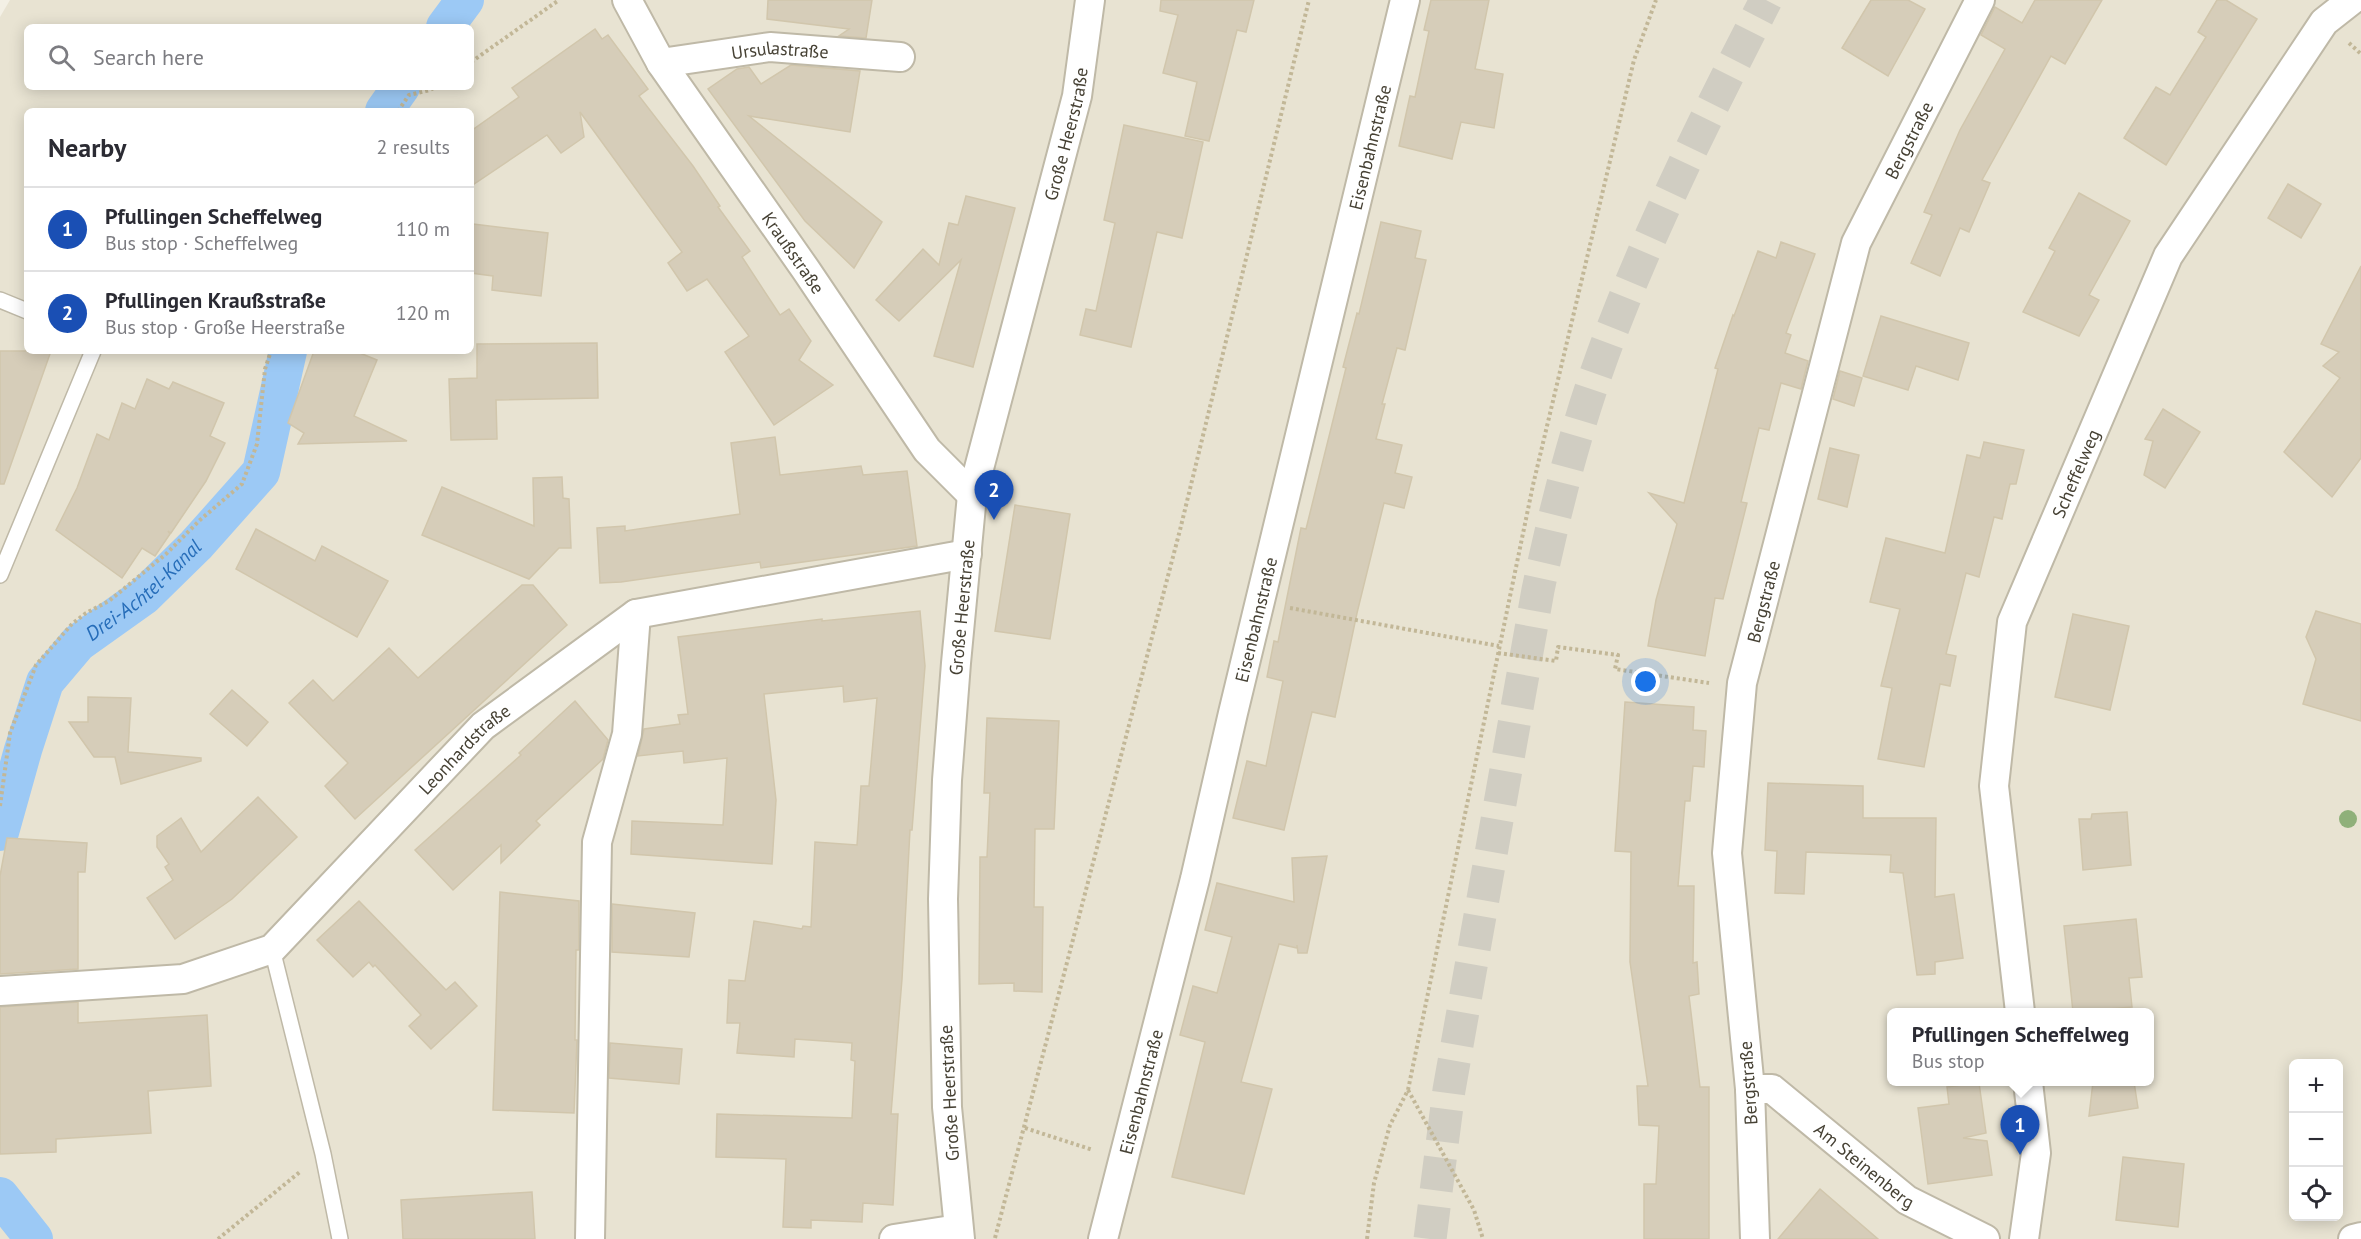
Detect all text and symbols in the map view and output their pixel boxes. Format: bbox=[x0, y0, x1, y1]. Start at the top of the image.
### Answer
search box bbox=[24, 24, 474, 90]
street label: Ursulastraße bbox=[730, 35, 830, 64]
icon: search bbox=[45, 41, 78, 74]
text: Search here bbox=[93, 43, 204, 71]
street label: Große Heerstraße bbox=[1038, 66, 1092, 203]
street label: Eisenbahnstraße bbox=[1343, 82, 1396, 212]
street label: Bergstraße bbox=[1879, 97, 1938, 183]
text: Nearby bbox=[48, 131, 126, 164]
text: 2 results bbox=[377, 134, 450, 160]
text: Pfullingen Scheffelweg bbox=[105, 202, 322, 230]
street label: Kraußstraße bbox=[757, 207, 830, 298]
text: 1 bbox=[62, 216, 73, 242]
text: 110 m bbox=[396, 216, 450, 242]
text: Bus stop · Scheffelweg bbox=[105, 230, 298, 256]
text: Pfullingen Kraußstraße bbox=[105, 286, 326, 314]
text: 2 bbox=[62, 300, 73, 326]
text: 120 m bbox=[396, 300, 450, 326]
text: Bus stop · Große Heerstraße bbox=[105, 314, 345, 340]
street label: Scheffelweg bbox=[2046, 426, 2104, 521]
pin: 2 bbox=[974, 470, 1014, 520]
water label: Drei-Achtel-Kanal bbox=[80, 533, 207, 647]
street label: Große Heerstraße bbox=[944, 538, 979, 676]
street label: Eisenbahnstraße bbox=[1229, 555, 1282, 684]
street label: Bergstraße bbox=[1741, 558, 1785, 645]
your location bbox=[1631, 667, 1660, 696]
street label: Leonhardstraße bbox=[413, 699, 515, 799]
popup bbox=[1887, 1008, 2154, 1086]
text: Pfullingen Scheffelweg bbox=[1912, 1020, 2129, 1048]
street label: Große Heerstraße bbox=[934, 1024, 964, 1162]
street label: Eisenbahnstraße bbox=[1114, 1027, 1168, 1157]
street label: Bergstraße bbox=[1734, 1040, 1762, 1126]
text: Bus stop bbox=[1912, 1048, 1985, 1074]
map controls bbox=[2289, 1059, 2343, 1221]
button: + bbox=[2289, 1059, 2343, 1113]
pin: 1 bbox=[2000, 1106, 2040, 1155]
button: − bbox=[2289, 1113, 2343, 1167]
street label: Am Steinenberg bbox=[1810, 1117, 1918, 1213]
button: locate bbox=[2289, 1167, 2343, 1221]

